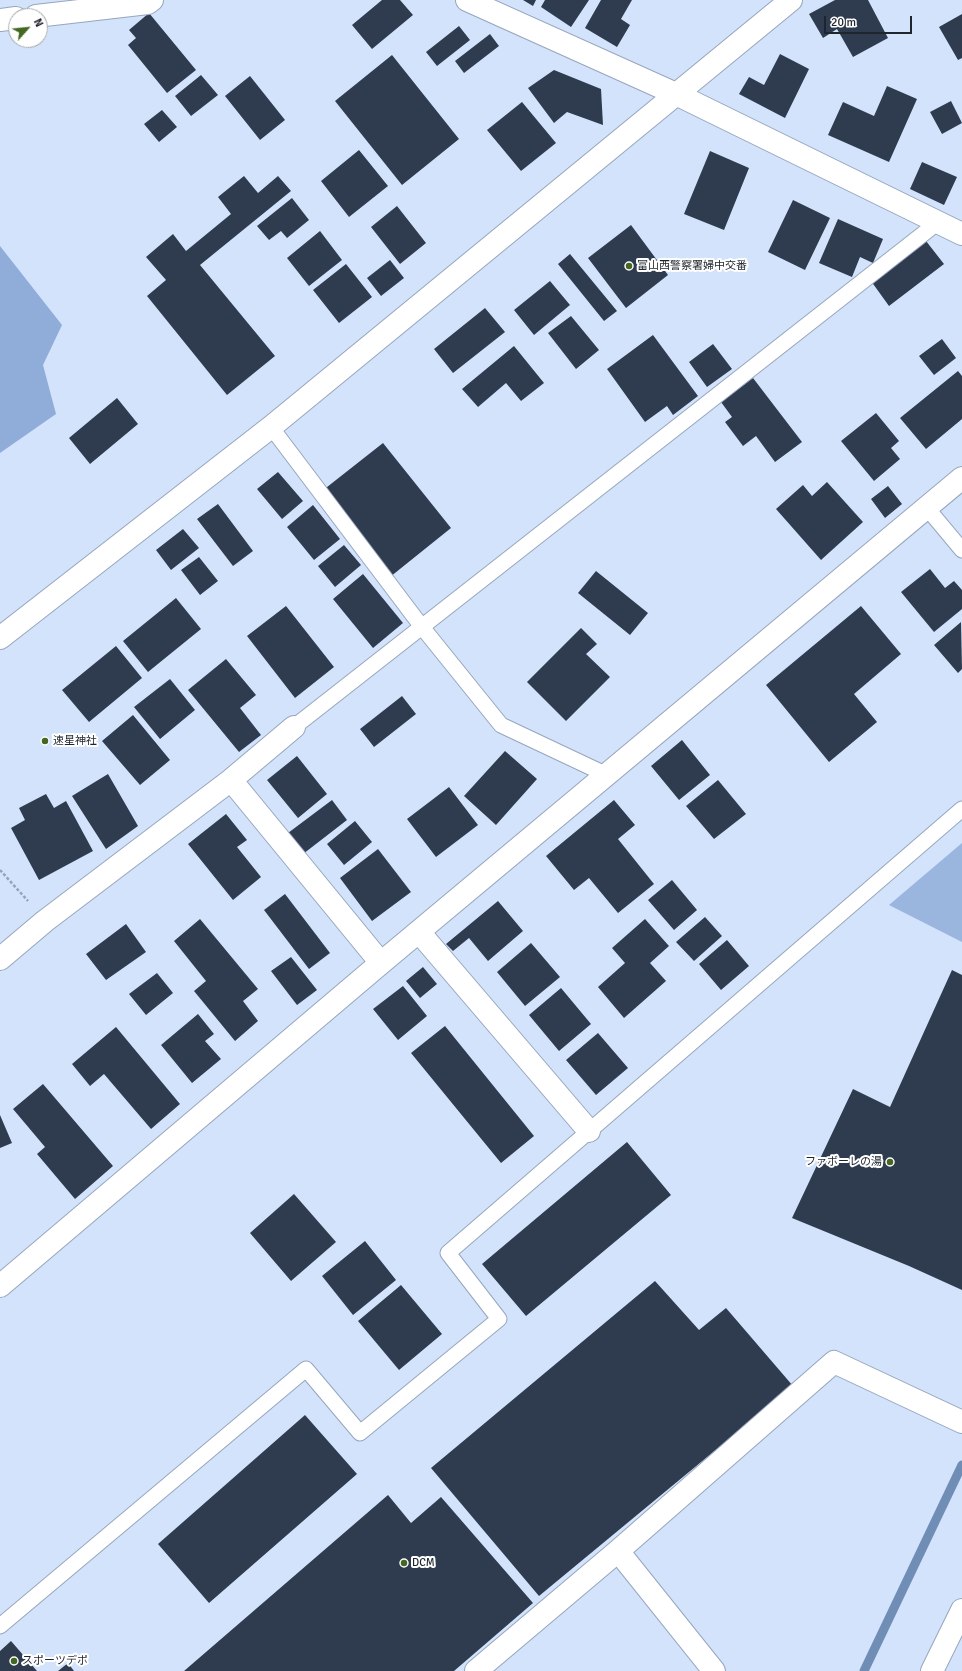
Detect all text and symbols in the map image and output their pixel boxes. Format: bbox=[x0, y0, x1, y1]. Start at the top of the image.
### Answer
north arrow bbox=[8, 8, 48, 48]
scale bar bbox=[826, 8, 914, 34]
text: 20 m bbox=[831, 15, 856, 30]
text: N bbox=[31, 16, 46, 29]
place label: 富山西警察署婦中交番 bbox=[637, 259, 747, 273]
marker: 富山西警察署婦中交番 bbox=[624, 261, 634, 271]
place label: 速星神社 bbox=[53, 734, 97, 748]
marker: 速星神社 bbox=[40, 736, 50, 746]
place label: ファボーレの湯 bbox=[805, 1155, 882, 1169]
marker: ファボーレの湯 bbox=[885, 1157, 895, 1167]
place label: DCM bbox=[412, 1556, 435, 1570]
marker: DCM bbox=[399, 1558, 409, 1568]
place label: スポーツデポ bbox=[22, 1654, 88, 1668]
marker: スポーツデポ bbox=[9, 1656, 19, 1666]

